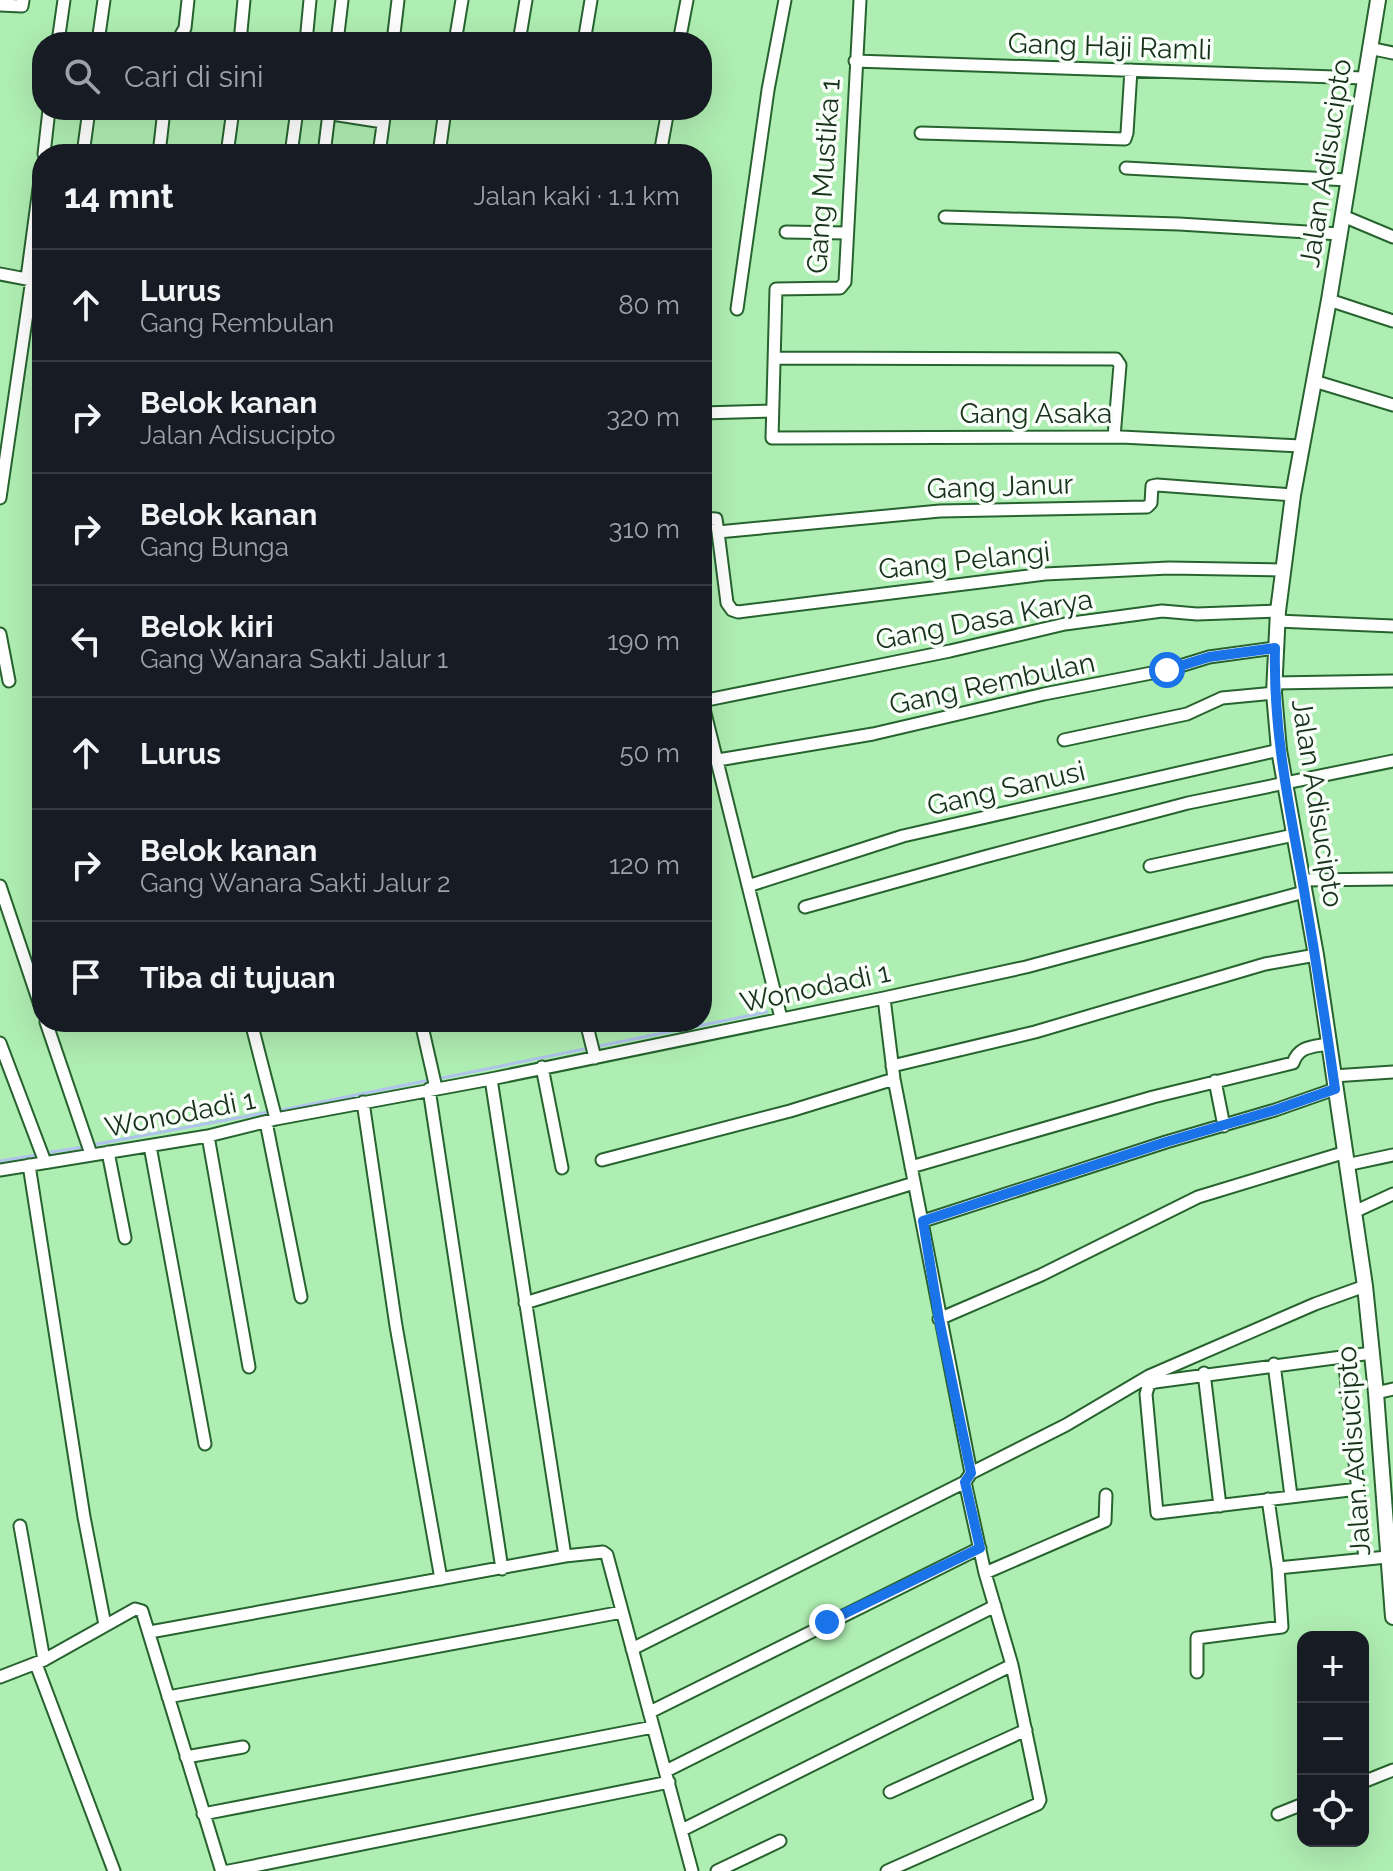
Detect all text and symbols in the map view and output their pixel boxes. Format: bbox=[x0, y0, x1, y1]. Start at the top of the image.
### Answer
street label: Gang Haji Ramli bbox=[1007, 26, 1213, 67]
search box bbox=[32, 32, 712, 120]
icon: search bbox=[60, 54, 104, 98]
street label: Jalan Adisucipto bbox=[1293, 57, 1358, 270]
text: Cari di sini bbox=[124, 59, 264, 94]
street label: Gang Mustika 1 bbox=[800, 77, 847, 275]
text: 14 mnt bbox=[64, 176, 174, 216]
text: Jalan kaki · 1.1 km bbox=[474, 181, 680, 211]
text: Lurus bbox=[140, 273, 221, 308]
icon: ahead bbox=[64, 283, 108, 327]
text: 80 m bbox=[618, 290, 680, 320]
text: Gang Rembulan bbox=[140, 308, 334, 338]
text: Belok kanan bbox=[140, 385, 317, 420]
icon: right bbox=[64, 395, 108, 439]
street label: Gang Asaka bbox=[960, 397, 1112, 430]
text: 320 m bbox=[606, 402, 680, 432]
text: Jalan Adisucipto bbox=[140, 420, 335, 450]
street label: Gang Janur bbox=[926, 467, 1074, 506]
text: Belok kanan bbox=[140, 497, 317, 532]
icon: right bbox=[64, 507, 108, 551]
text: 310 m bbox=[609, 514, 680, 544]
text: Gang Bunga bbox=[140, 532, 289, 562]
street label: Gang Pelangi bbox=[877, 535, 1051, 586]
street label: Gang Dasa Karya bbox=[873, 582, 1095, 657]
text: Belok kiri bbox=[140, 609, 274, 644]
icon: left bbox=[64, 619, 108, 663]
text: 190 m bbox=[607, 626, 680, 656]
text: Gang Wanara Sakti Jalur 1 bbox=[140, 644, 448, 674]
street label: Gang Rembulan bbox=[886, 646, 1098, 721]
route start bbox=[1149, 652, 1185, 688]
street label: Jalan Adisucipto bbox=[1285, 697, 1350, 910]
icon: ahead bbox=[64, 731, 108, 775]
text: Lurus bbox=[140, 736, 221, 771]
text: 50 m bbox=[619, 738, 680, 768]
street label: Gang Sanusi bbox=[924, 754, 1088, 823]
text: Belok kanan bbox=[140, 833, 317, 868]
icon: right bbox=[64, 843, 108, 887]
text: 120 m bbox=[609, 850, 680, 880]
text: Gang Wanara Sakti Jalur 2 bbox=[140, 868, 451, 898]
icon: arrive bbox=[64, 955, 108, 999]
street label: Wonodadi 1 bbox=[737, 956, 893, 1019]
text: Tiba di tujuan bbox=[140, 960, 336, 995]
street label: Wonodadi 1 bbox=[102, 1083, 258, 1144]
street label: Jalan Adisucipto bbox=[1330, 1345, 1377, 1557]
route end bbox=[809, 1604, 845, 1640]
map controls bbox=[1297, 1631, 1369, 1847]
button: + bbox=[1297, 1631, 1369, 1703]
button: − bbox=[1297, 1703, 1369, 1775]
button: locate bbox=[1297, 1775, 1369, 1847]

